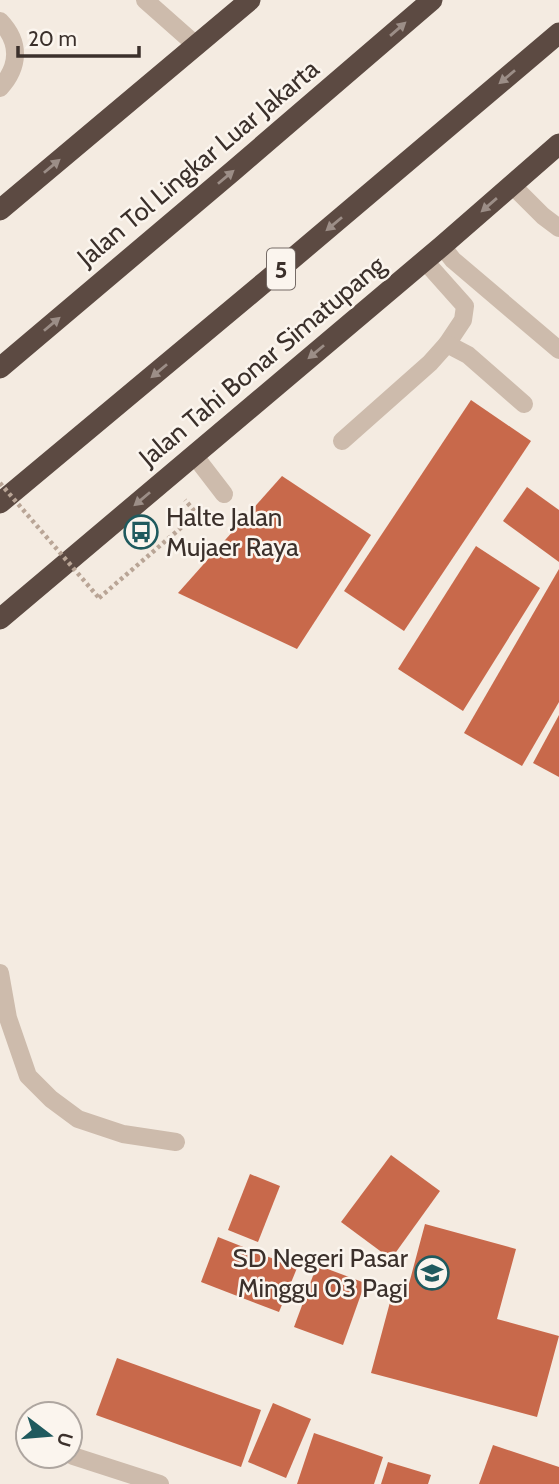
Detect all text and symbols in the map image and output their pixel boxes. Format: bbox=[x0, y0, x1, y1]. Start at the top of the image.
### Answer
scale bar bbox=[18, 14, 138, 58]
one-way arrow bbox=[389, 21, 407, 37]
text: 20 m bbox=[28, 26, 77, 51]
street label: Jalan Tol Lingkar Luar Jakarta bbox=[70, 52, 326, 274]
one-way arrow bbox=[499, 69, 516, 84]
one-way arrow bbox=[44, 159, 61, 174]
one-way arrow bbox=[217, 170, 234, 185]
one-way arrow bbox=[480, 197, 498, 213]
one-way arrow bbox=[325, 217, 343, 232]
street label: Jalan Tahi Bonar Simatupang bbox=[132, 248, 392, 474]
road number: 5 bbox=[267, 248, 295, 290]
one-way arrow bbox=[43, 316, 61, 332]
one-way arrow bbox=[307, 344, 324, 359]
one-way arrow bbox=[151, 363, 168, 378]
one-way arrow bbox=[133, 491, 151, 507]
place label: Halte Jalan Mujaer Raya bbox=[166, 501, 299, 563]
bus stop icon: Halte Jalan Mujaer Raya bbox=[122, 513, 160, 551]
place label: SD Negeri Pasar Minggu 03 Pagi bbox=[233, 1242, 409, 1304]
school or university icon: SD Negeri Pasar Minggu 03 Pagi bbox=[413, 1254, 451, 1292]
north arrow bbox=[14, 1400, 84, 1470]
text: U bbox=[52, 1430, 78, 1449]

